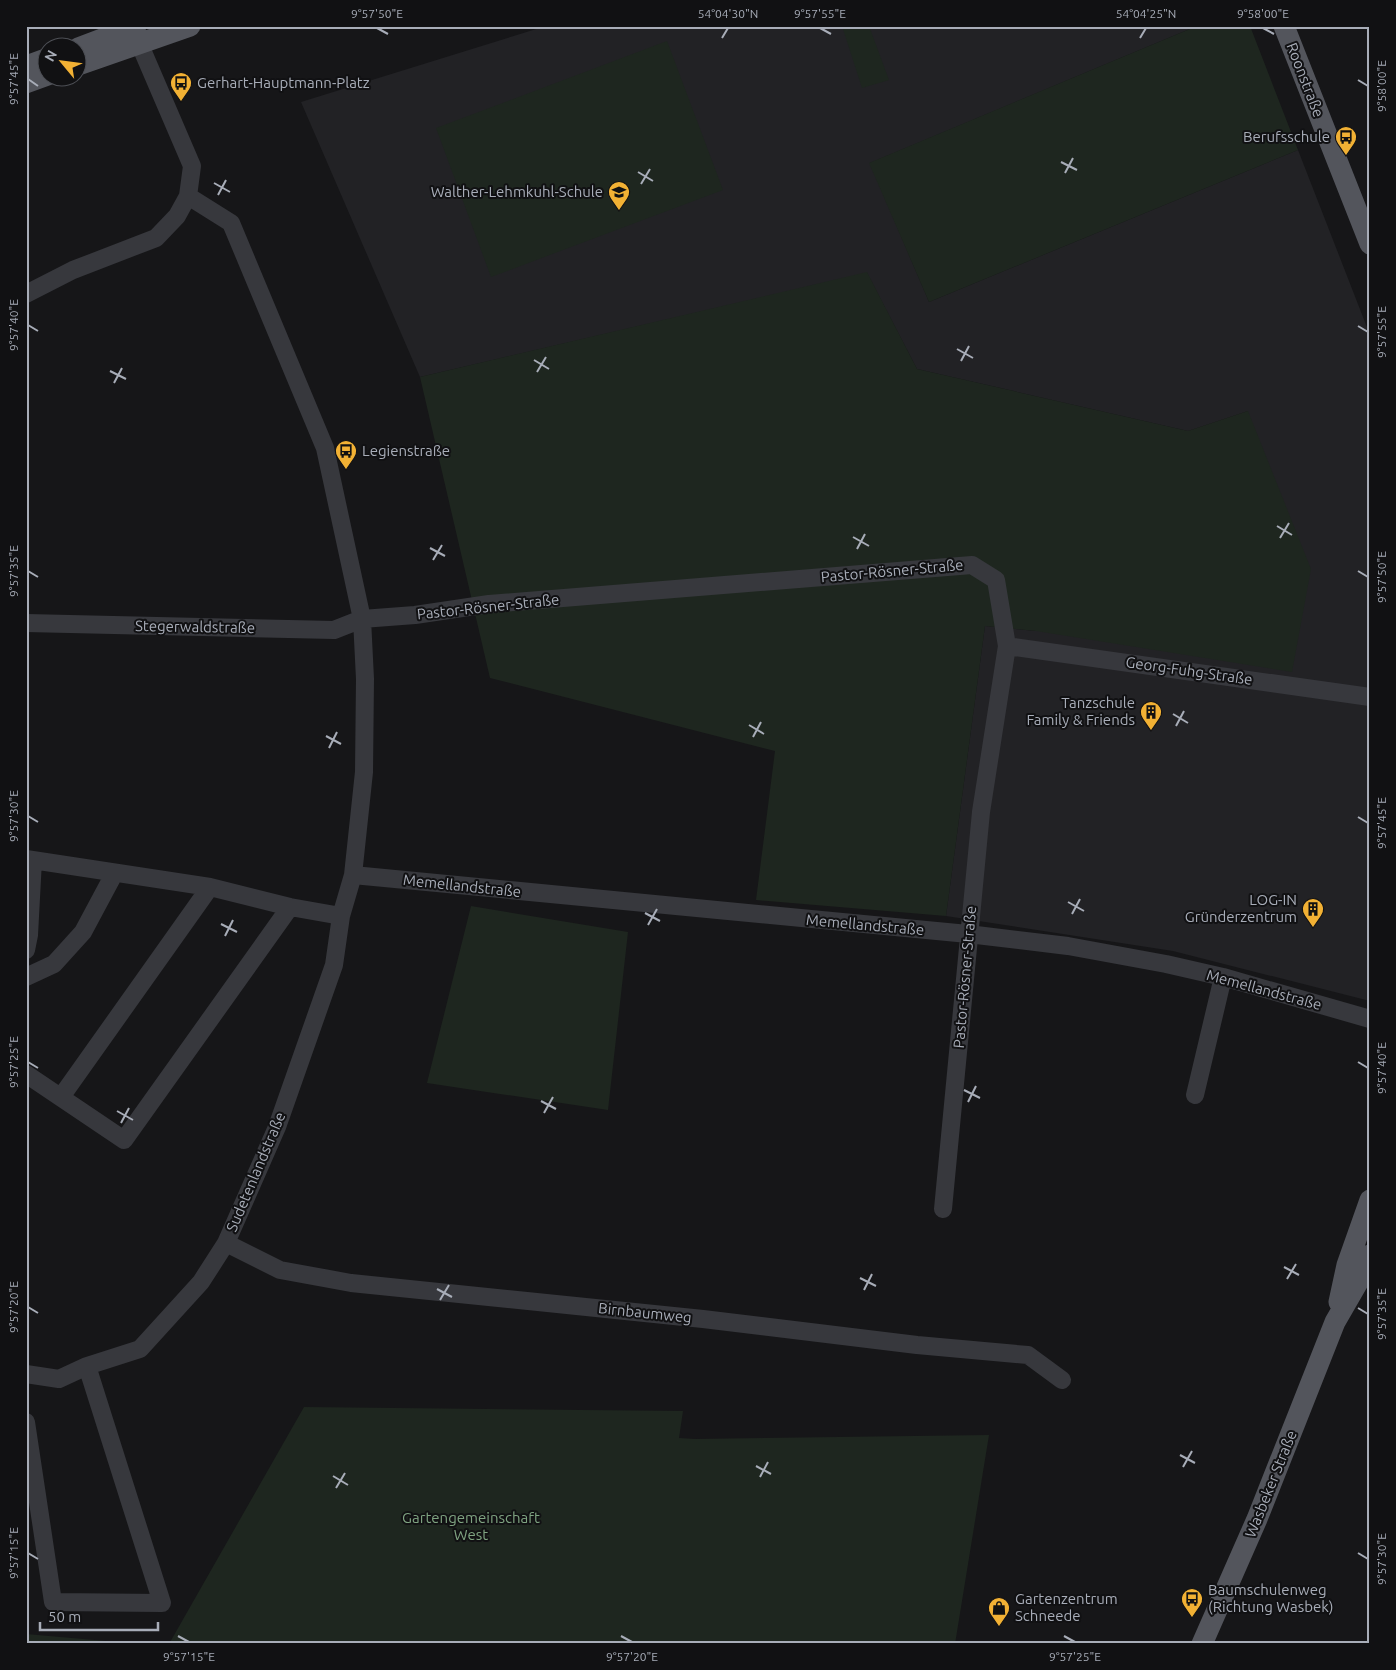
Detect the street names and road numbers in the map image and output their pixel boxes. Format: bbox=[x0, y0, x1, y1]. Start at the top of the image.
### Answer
street label: Roonstraße bbox=[1283, 40, 1327, 120]
street label: Pastor-Rösner-Straße bbox=[820, 556, 964, 585]
street label: Pastor-Rösner-Straße bbox=[416, 591, 560, 622]
street label: Stegerwaldstraße bbox=[135, 617, 255, 636]
street label: Georg-Fuhg-Straße bbox=[1125, 653, 1254, 688]
street label: Memellandstraße bbox=[402, 871, 522, 900]
street label: Pastor-Rösner-Straße bbox=[950, 905, 979, 1049]
street label: Memellandstraße bbox=[805, 911, 925, 938]
street label: Memellandstraße bbox=[1205, 966, 1324, 1013]
street label: Sudetenlandstraße bbox=[223, 1109, 288, 1234]
street label: Birnbaumweg bbox=[597, 1299, 693, 1326]
street label: Wasbeker Straße bbox=[1241, 1428, 1300, 1540]

